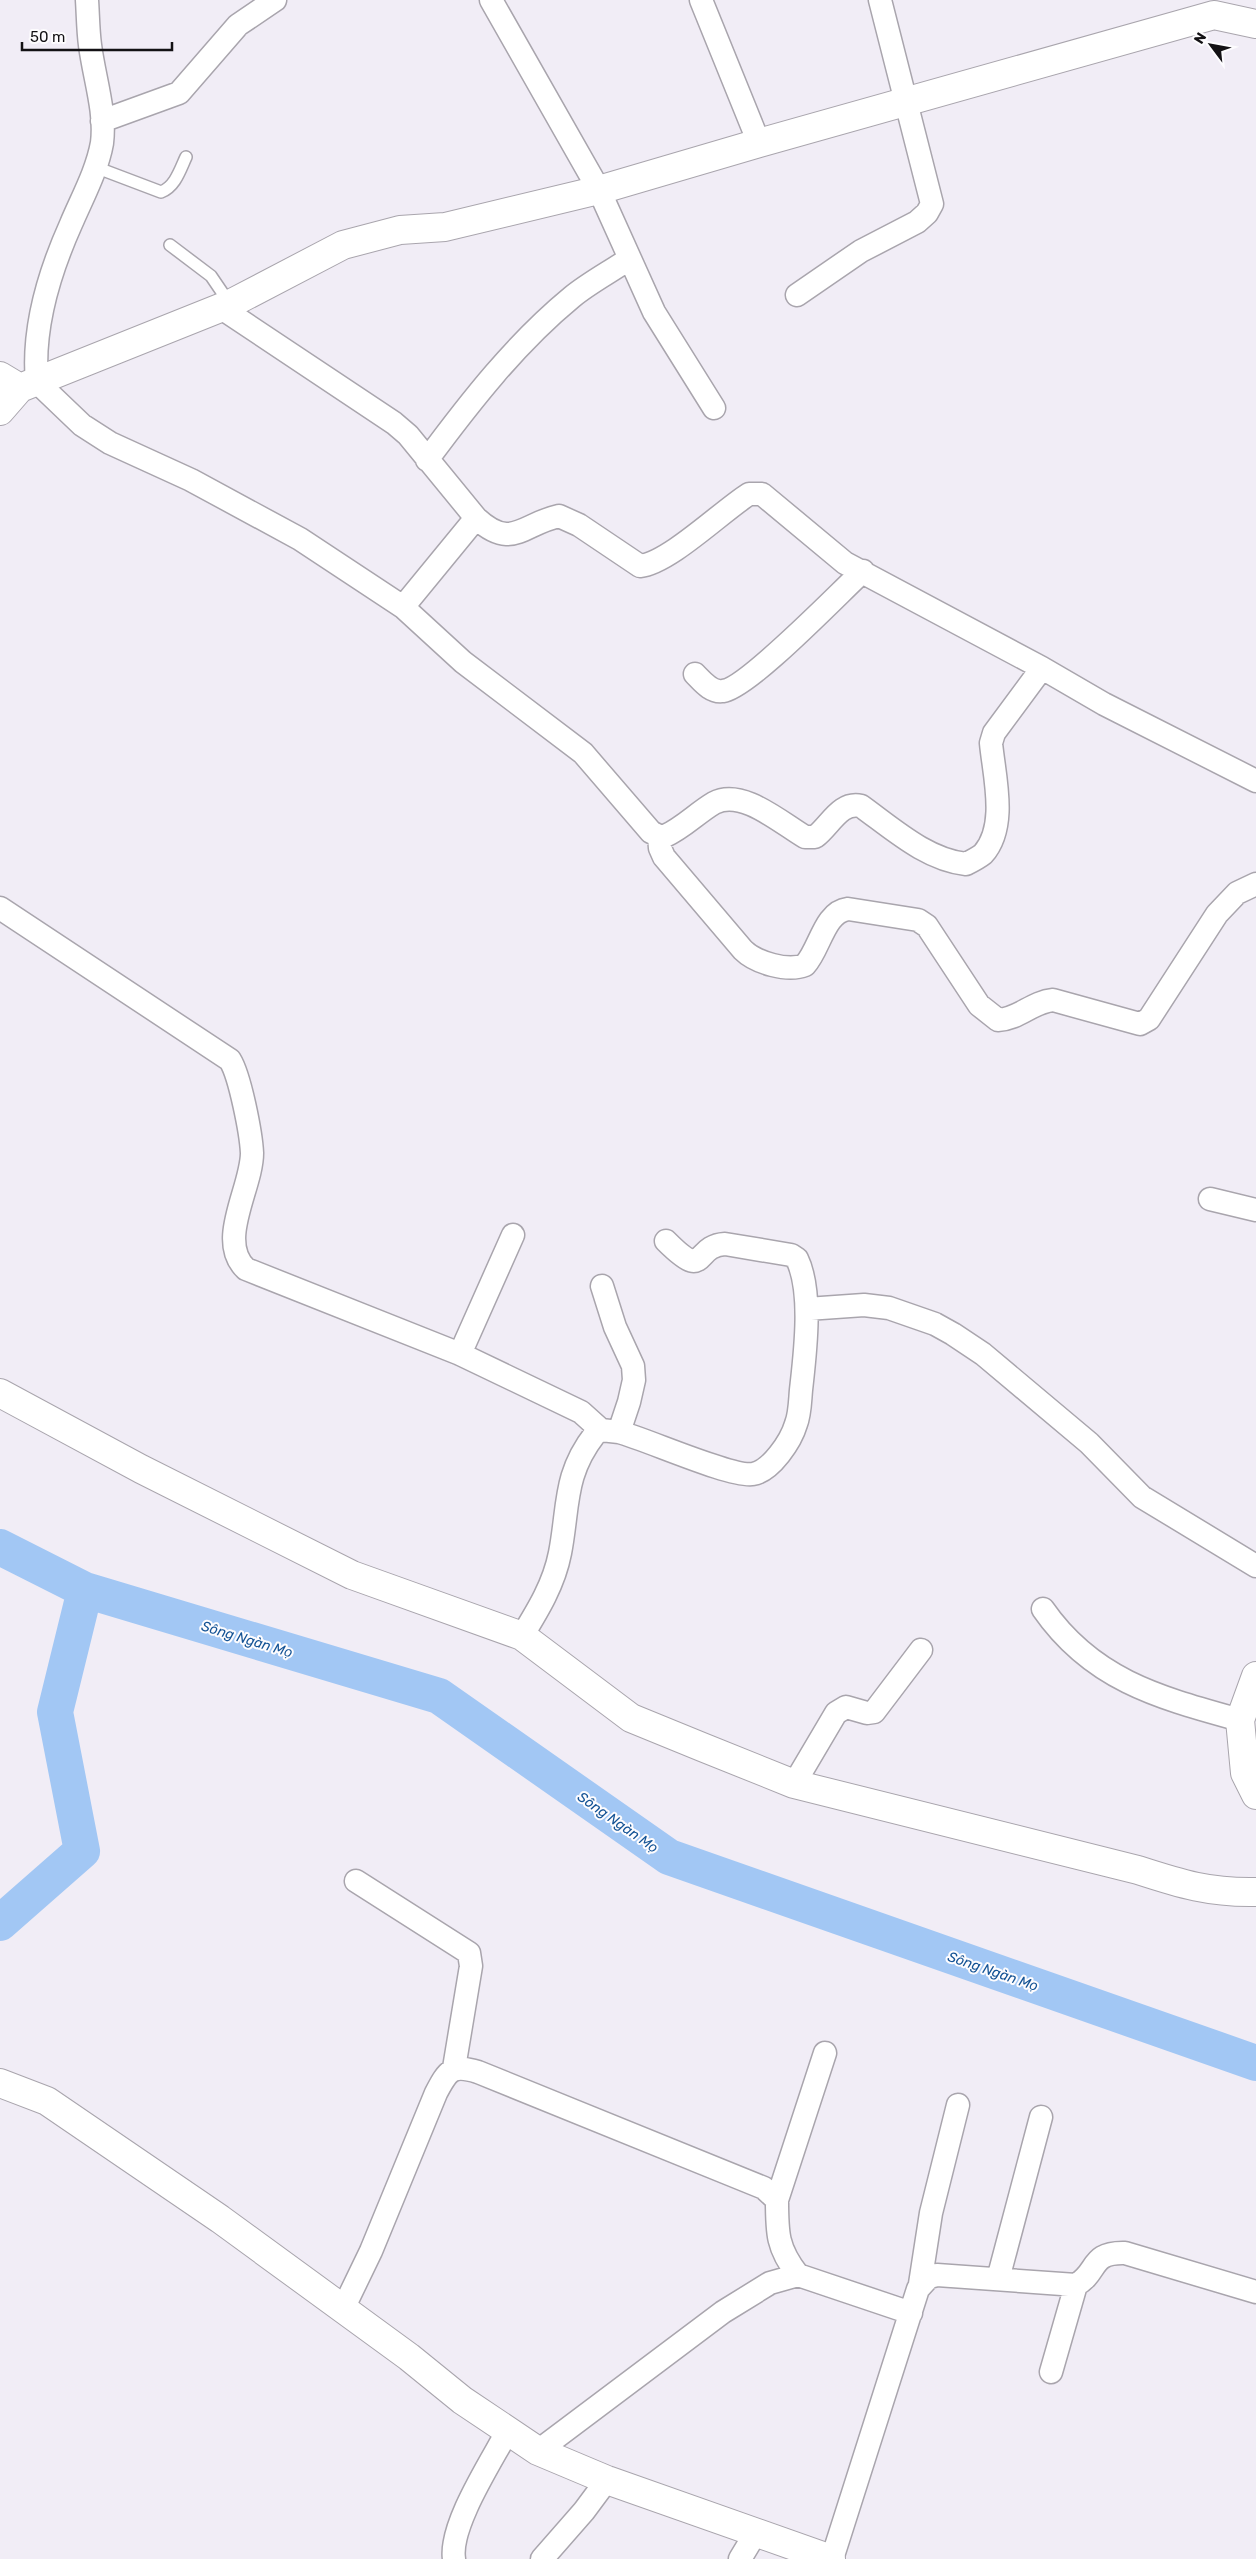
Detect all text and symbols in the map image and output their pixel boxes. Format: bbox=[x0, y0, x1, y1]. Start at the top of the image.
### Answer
scale bar bbox=[22, 20, 172, 52]
north arrow bbox=[1186, 20, 1236, 70]
text: 50 m bbox=[30, 28, 65, 46]
text: N bbox=[1191, 30, 1210, 47]
water label: Sông Ngàn Mọ bbox=[199, 1618, 295, 1661]
water label: Sông Ngàn Mọ bbox=[574, 1788, 661, 1857]
water label: Sông Ngàn Mọ bbox=[946, 1948, 1040, 1995]

